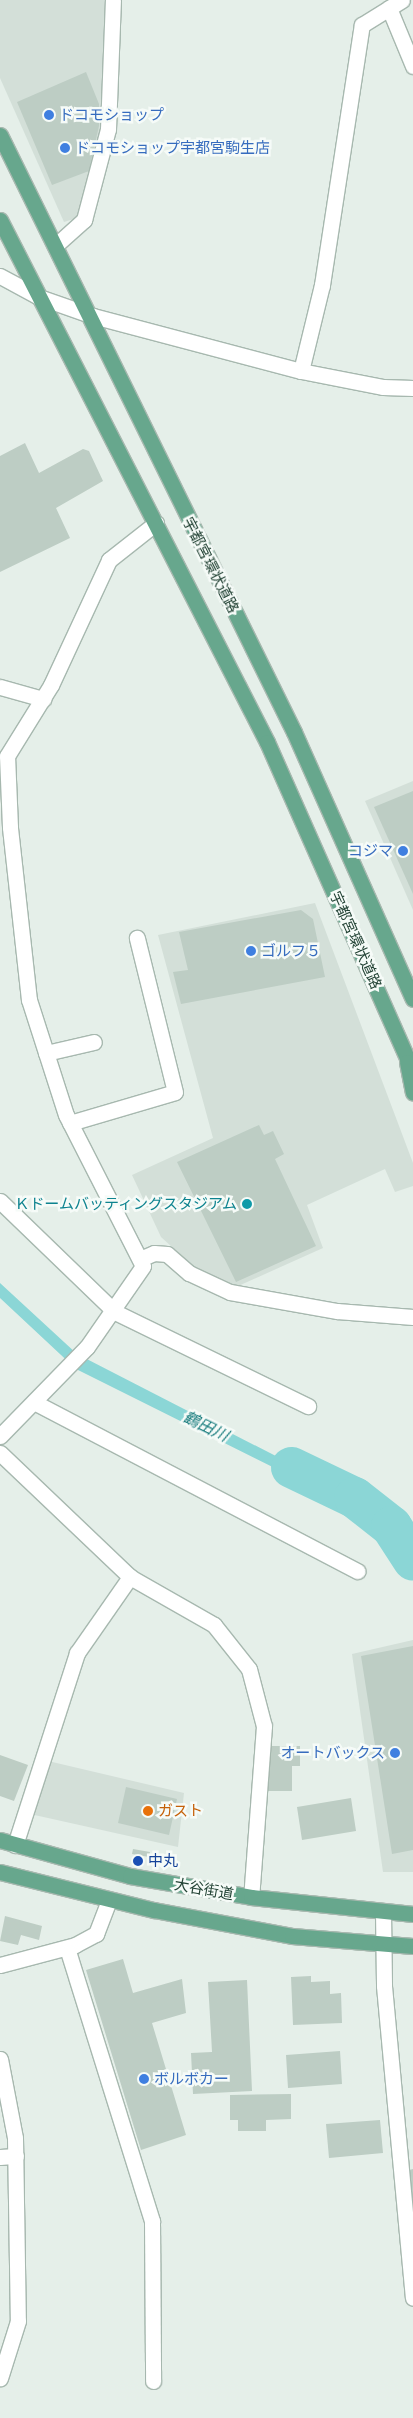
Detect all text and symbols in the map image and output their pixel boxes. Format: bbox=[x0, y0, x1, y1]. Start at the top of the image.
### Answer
place label: ドコモショップ bbox=[59, 106, 164, 124]
marker: ドコモショップ bbox=[43, 109, 55, 121]
place label: ドコモショップ宇都宮駒生店 bbox=[75, 139, 270, 157]
marker: ドコモショップ宇都宮駒生店 bbox=[59, 142, 71, 154]
street label: 宇都宮環状道路 bbox=[179, 514, 243, 616]
place label: コジマ bbox=[348, 842, 393, 860]
marker: コジマ bbox=[397, 845, 409, 857]
street label: 宇都宮環状道路 bbox=[326, 888, 386, 992]
place label: ゴルフ５ bbox=[261, 942, 321, 960]
marker: ゴルフ５ bbox=[245, 945, 257, 957]
place label: Ｋドームバッティングスタジアム bbox=[12, 1195, 237, 1213]
marker: Ｋドームバッティングスタジアム bbox=[241, 1198, 253, 1210]
water label: 鶴田川 bbox=[180, 1407, 232, 1445]
place label: オートバックス bbox=[280, 1744, 385, 1762]
marker: オートバックス bbox=[389, 1747, 401, 1759]
place label: ガスト bbox=[158, 1802, 203, 1820]
marker: ガスト bbox=[142, 1805, 154, 1817]
place label: 中丸 bbox=[148, 1852, 178, 1870]
marker: 中丸 bbox=[132, 1855, 144, 1867]
street label: 大谷街道 bbox=[173, 1875, 235, 1903]
place label: ボルボカー bbox=[154, 2070, 229, 2088]
marker: ボルボカー bbox=[138, 2073, 150, 2085]

